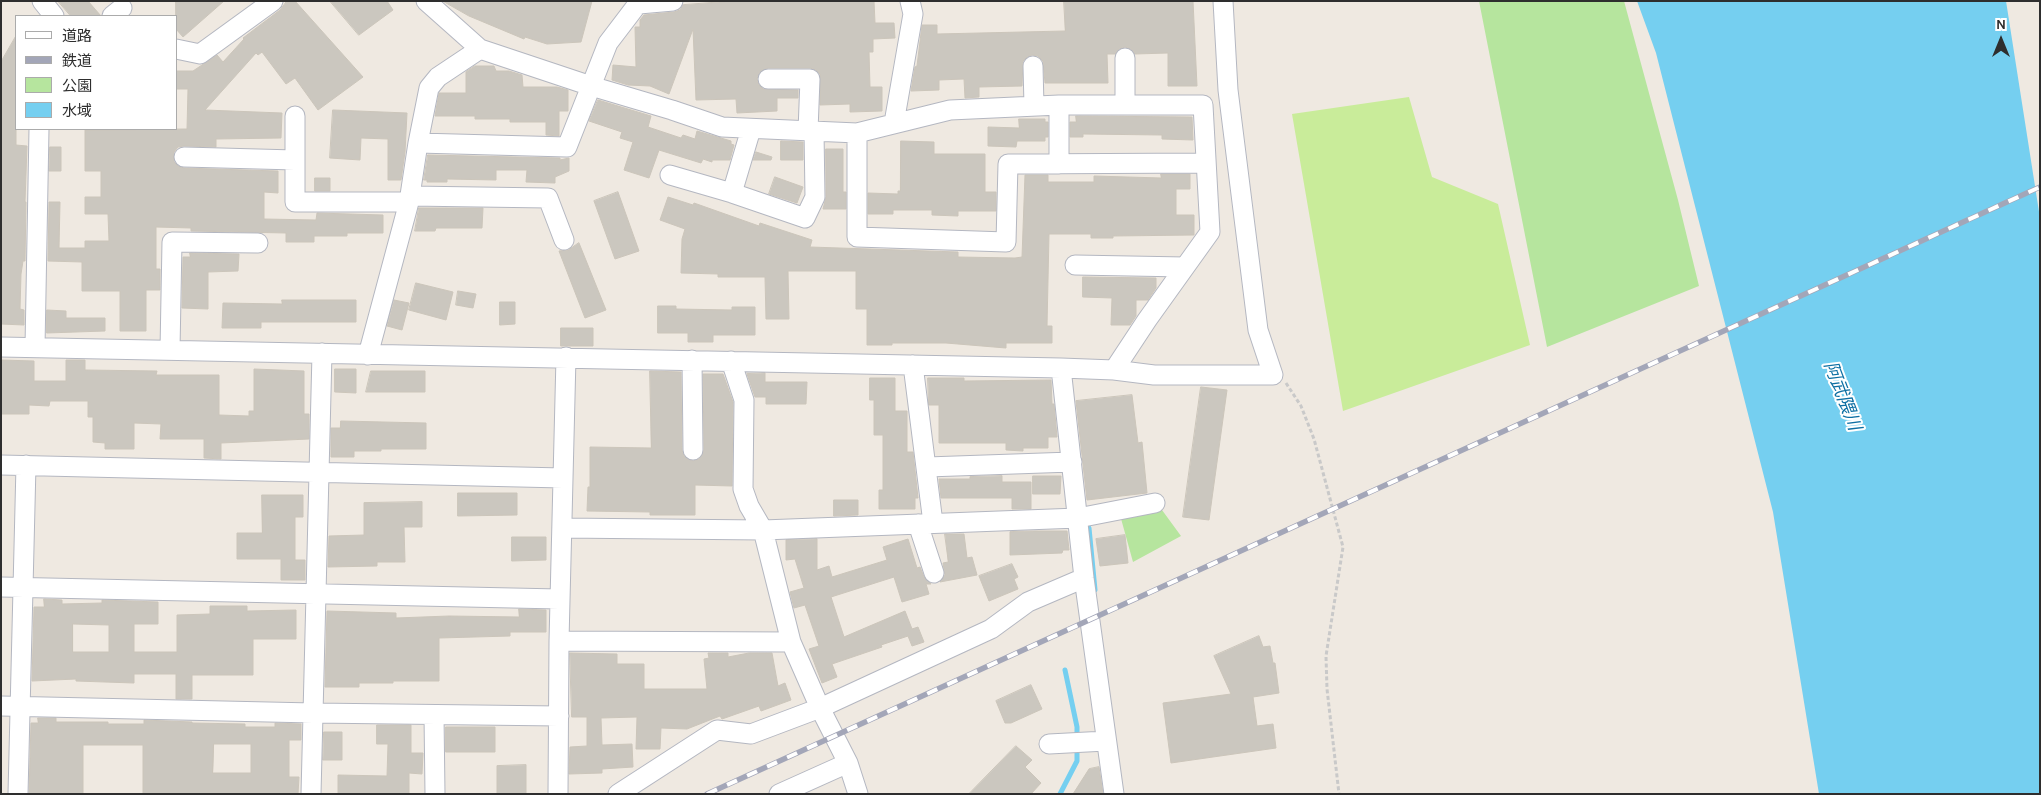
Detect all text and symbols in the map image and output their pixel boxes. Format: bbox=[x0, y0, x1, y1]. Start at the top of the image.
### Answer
legend bbox=[15, 15, 178, 130]
north arrow bbox=[1976, 15, 2026, 65]
text: N bbox=[1996, 16, 2006, 33]
text: 道路 bbox=[62, 27, 92, 45]
text: 鉄道 bbox=[62, 52, 92, 70]
text: 公園 bbox=[62, 77, 92, 95]
text: 水域 bbox=[62, 102, 92, 120]
water label: 阿武隈川 bbox=[1819, 359, 1865, 433]

